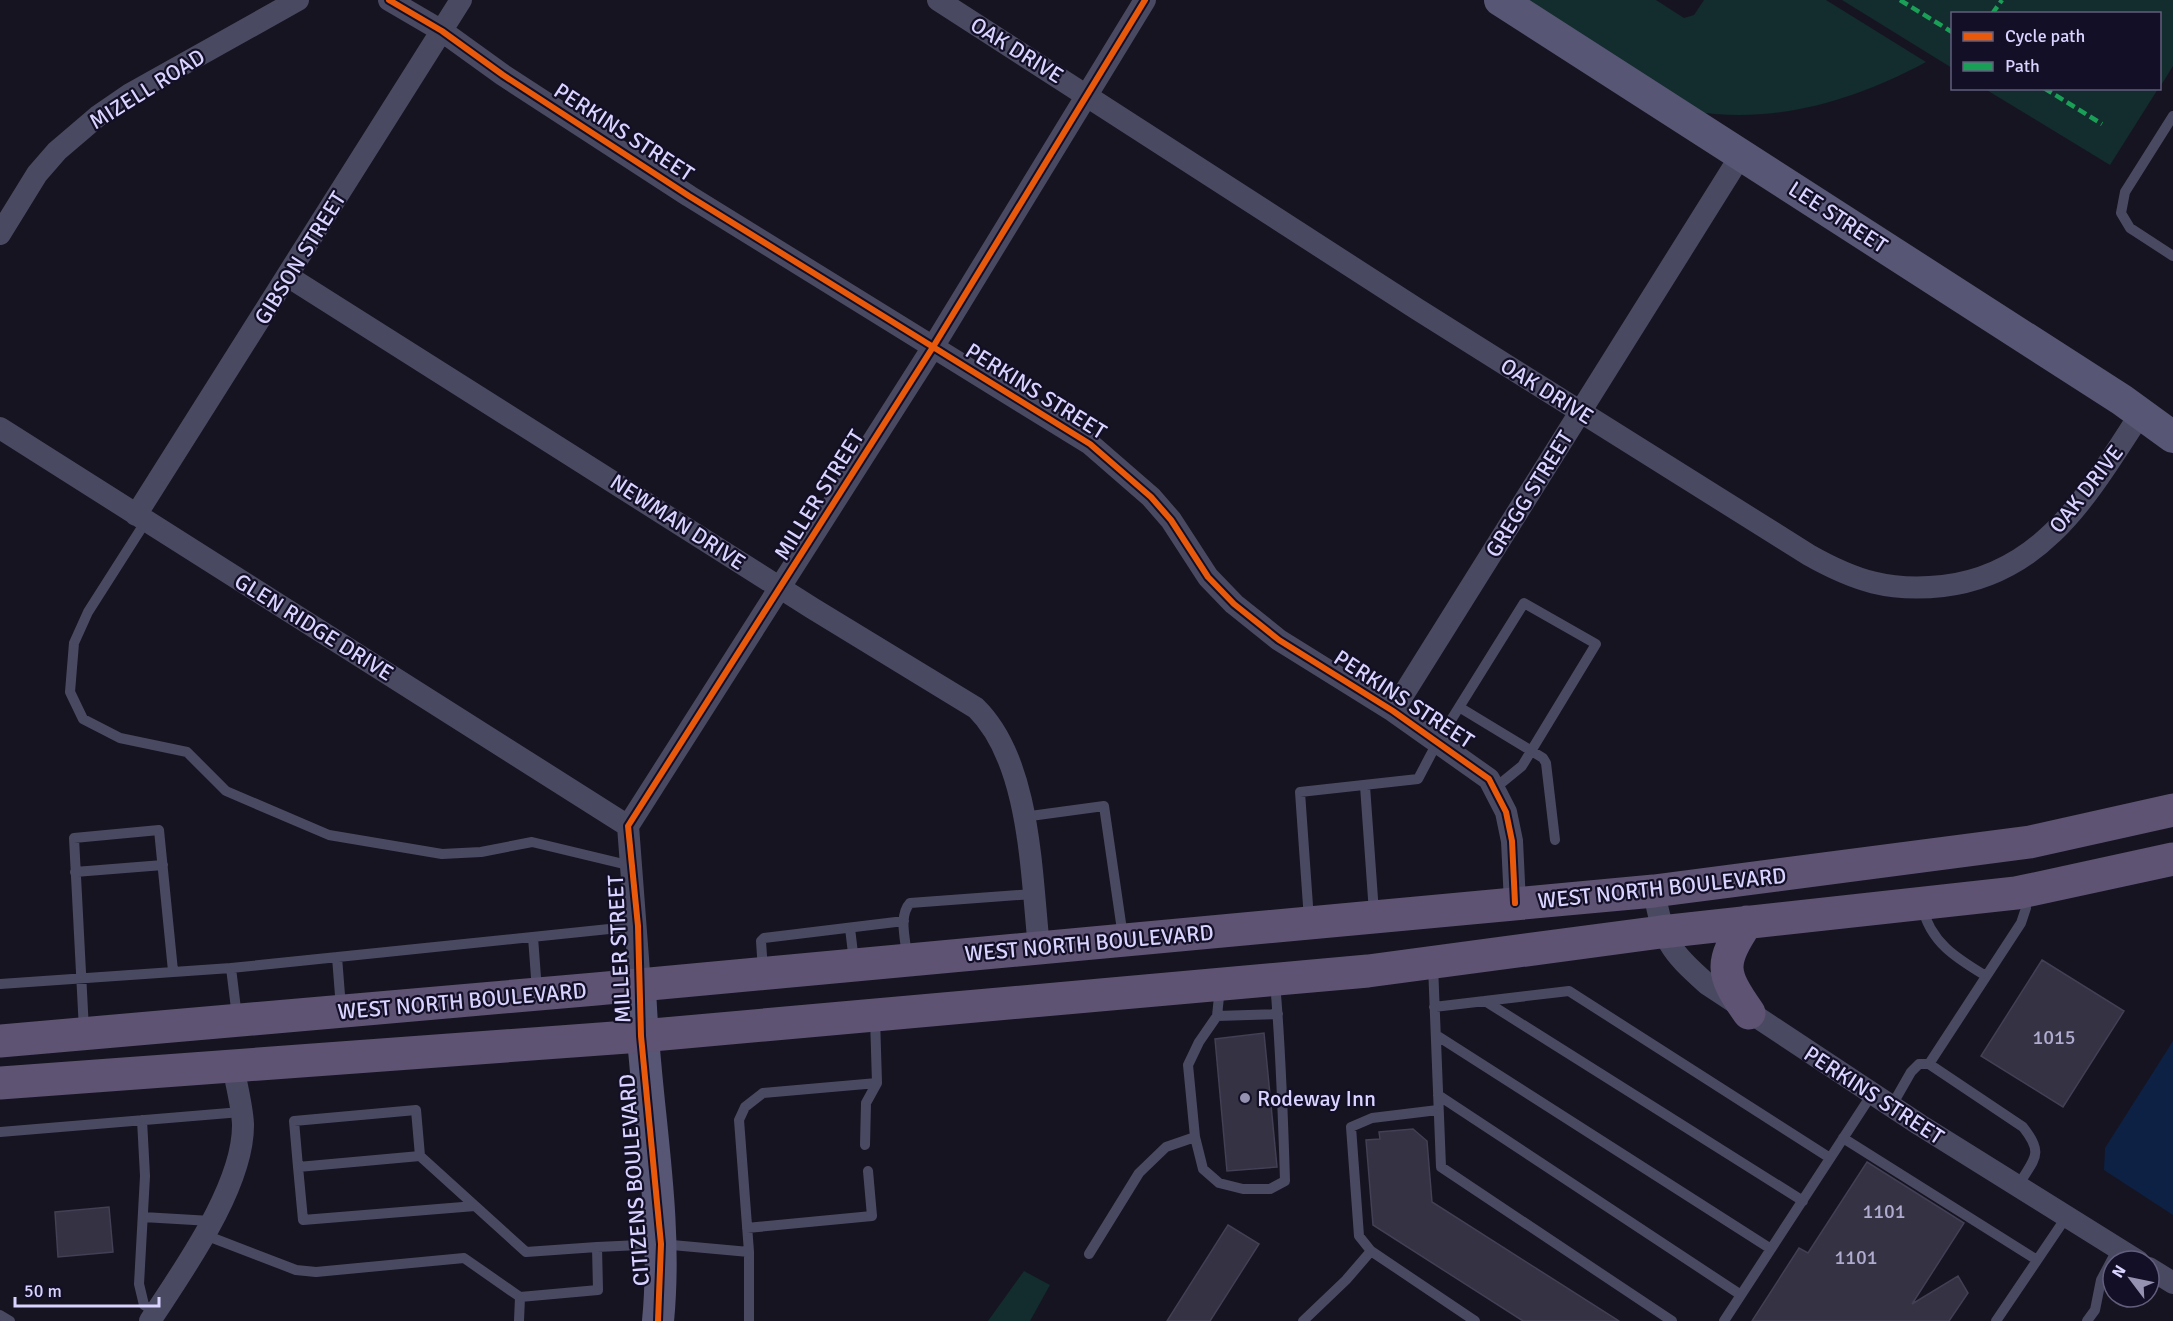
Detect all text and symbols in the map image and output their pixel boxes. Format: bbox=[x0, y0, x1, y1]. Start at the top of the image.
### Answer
street label: OAK DRIVE bbox=[965, 11, 1069, 89]
legend bbox=[1951, 12, 2161, 90]
text: Cycle path bbox=[2005, 25, 2085, 47]
street label: MIZELL ROAD bbox=[84, 43, 210, 135]
text: Path bbox=[2005, 55, 2040, 77]
street label: PERKINS STREET bbox=[549, 77, 699, 187]
street label: LEE STREET bbox=[1784, 175, 1893, 259]
street label: GIBSON STREET bbox=[248, 186, 352, 329]
street label: PERKINS STREET bbox=[961, 337, 1112, 445]
street label: OAK DRIVE bbox=[1495, 352, 1599, 430]
street label: MILLER STREET bbox=[768, 425, 870, 565]
street label: GREGG STREET bbox=[1479, 426, 1579, 562]
street label: OAK DRIVE bbox=[2043, 439, 2129, 539]
street label: NEWMAN DRIVE bbox=[605, 468, 751, 576]
street label: GLEN RIDGE DRIVE bbox=[230, 567, 398, 687]
street label: PERKINS STREET bbox=[1329, 644, 1479, 754]
street label: WEST NORTH BOULEVARD bbox=[1536, 862, 1788, 914]
street label: MILLER STREET bbox=[602, 874, 636, 1024]
street label: WEST NORTH BOULEVARD bbox=[963, 919, 1215, 967]
street label: WEST NORTH BOULEVARD bbox=[336, 977, 588, 1025]
house number: 1015 bbox=[2032, 1025, 2076, 1050]
street label: PERKINS STREET bbox=[1799, 1040, 1949, 1150]
street label: CITIZENS BOULEVARD bbox=[613, 1073, 655, 1287]
place label: Rodeway Inn bbox=[1257, 1085, 1376, 1112]
marker: Rodeway Inn bbox=[1238, 1091, 1252, 1105]
house number: 1101 bbox=[1862, 1199, 1906, 1224]
house number: 1101 bbox=[1834, 1245, 1878, 1270]
north arrow bbox=[2101, 1249, 2161, 1309]
text: N bbox=[2108, 1262, 2131, 1282]
scale bar bbox=[15, 1270, 159, 1308]
text: 50 m bbox=[24, 1280, 62, 1302]

